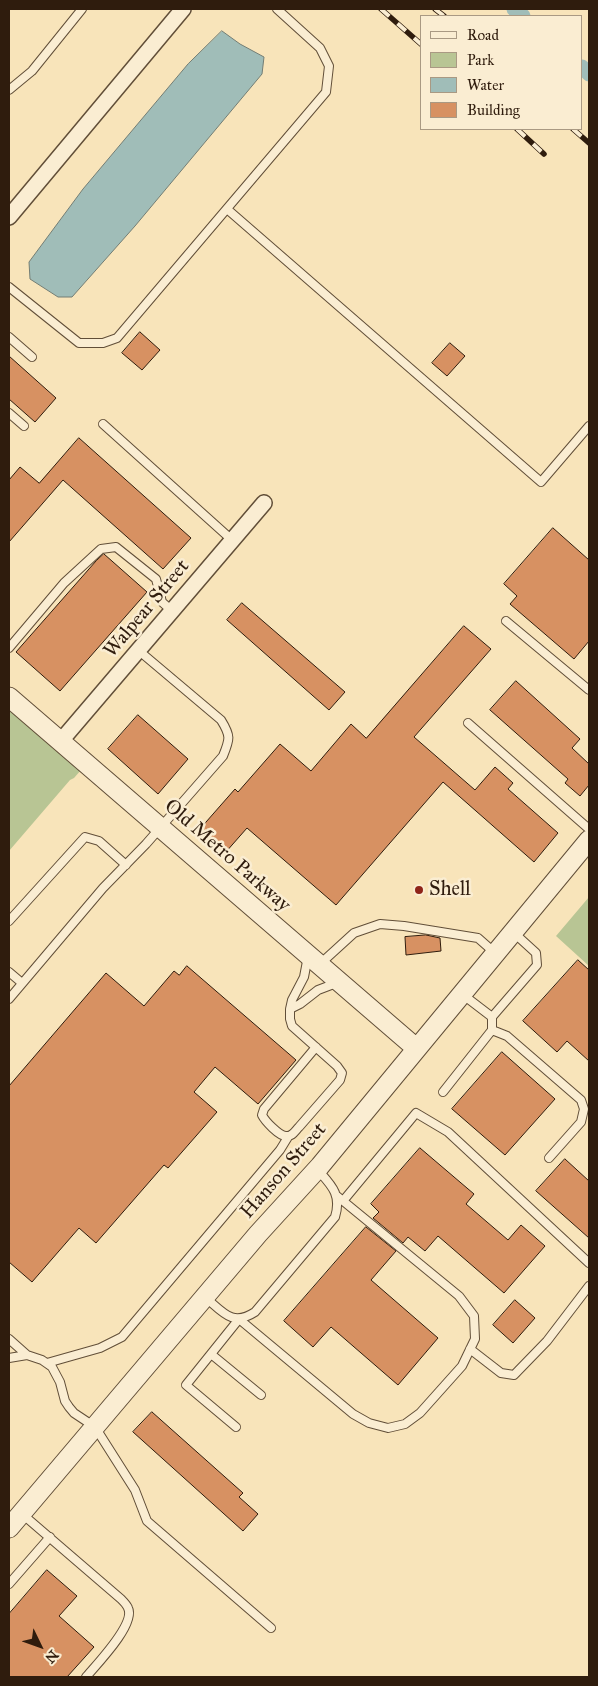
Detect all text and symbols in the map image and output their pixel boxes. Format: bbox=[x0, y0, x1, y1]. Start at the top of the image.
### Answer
legend bbox=[420, 15, 583, 130]
text: Road bbox=[467, 26, 499, 44]
text: Park bbox=[467, 51, 494, 69]
text: Water bbox=[467, 76, 504, 94]
text: Building bbox=[467, 101, 520, 119]
street label: Walpear Street bbox=[99, 555, 195, 663]
street label: Old Metro Parkway bbox=[159, 795, 295, 917]
place label: Shell bbox=[429, 878, 471, 902]
marker: Shell bbox=[413, 884, 425, 896]
street label: Hanson Street bbox=[236, 1118, 332, 1224]
north arrow bbox=[15, 1621, 65, 1671]
text: N bbox=[41, 1646, 62, 1666]

